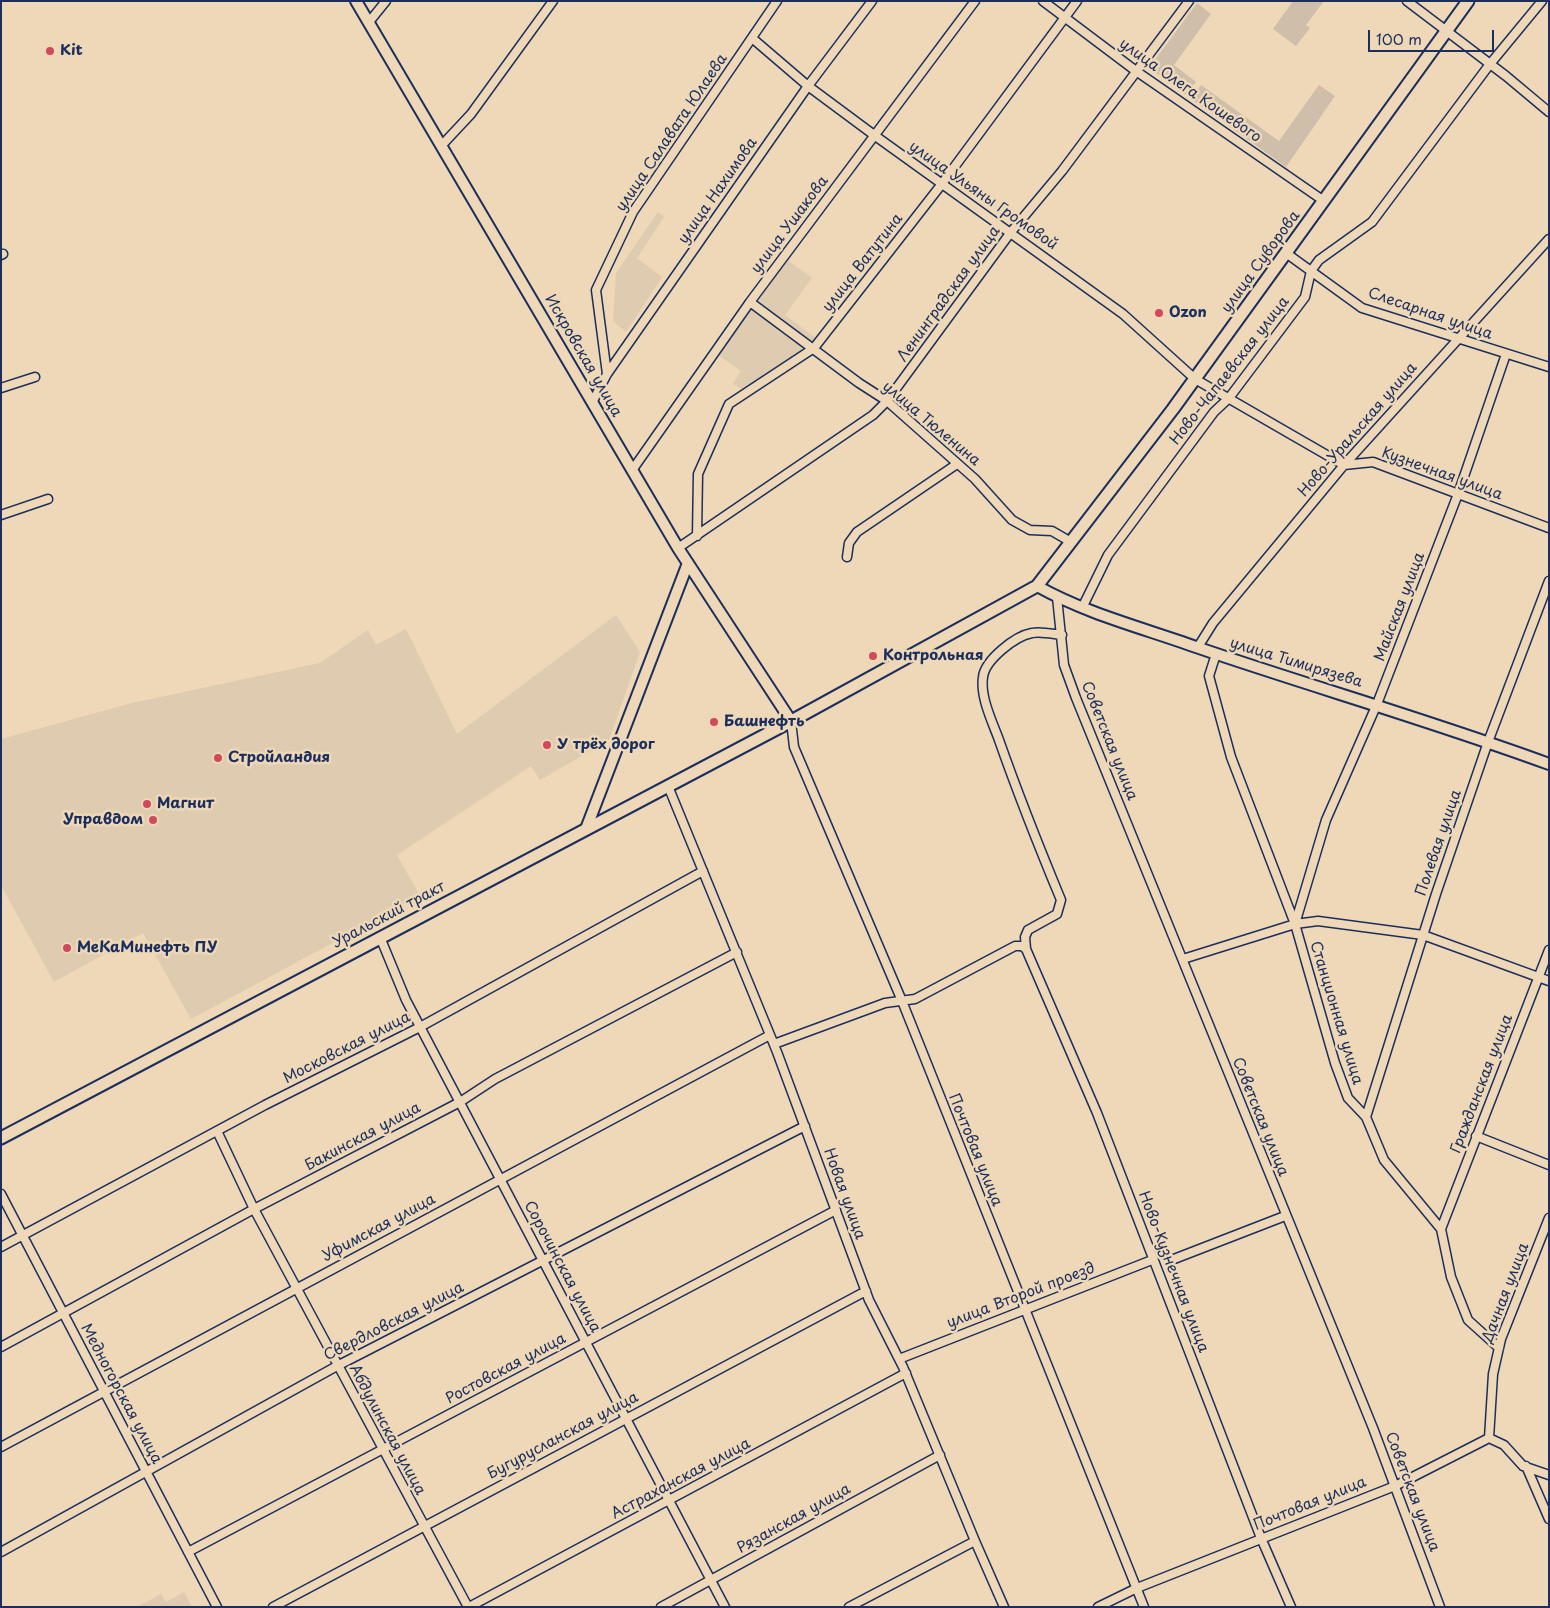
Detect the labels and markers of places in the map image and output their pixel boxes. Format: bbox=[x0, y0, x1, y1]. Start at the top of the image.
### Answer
place label: Kit bbox=[60, 42, 83, 60]
marker: Kit bbox=[44, 45, 56, 57]
place label: Ozon bbox=[1169, 304, 1207, 322]
marker: Ozon bbox=[1153, 307, 1165, 319]
place label: Контрольная bbox=[883, 647, 984, 665]
marker: Контрольная bbox=[867, 650, 879, 662]
place label: Башнефть bbox=[724, 713, 804, 731]
marker: Башнефть bbox=[708, 716, 720, 728]
place label: У трёх дорог bbox=[557, 736, 655, 754]
marker: У трёх дорог bbox=[541, 739, 553, 751]
place label: Стройландия bbox=[228, 749, 330, 767]
marker: Стройландия bbox=[212, 752, 224, 764]
place label: Магнит bbox=[157, 795, 214, 813]
marker: Магнит bbox=[141, 798, 153, 810]
place label: Управдом bbox=[63, 811, 143, 829]
marker: Управдом bbox=[147, 814, 159, 826]
place label: МеКаМинефть ПУ bbox=[77, 939, 217, 957]
marker: МеКаМинефть ПУ bbox=[61, 942, 73, 954]

